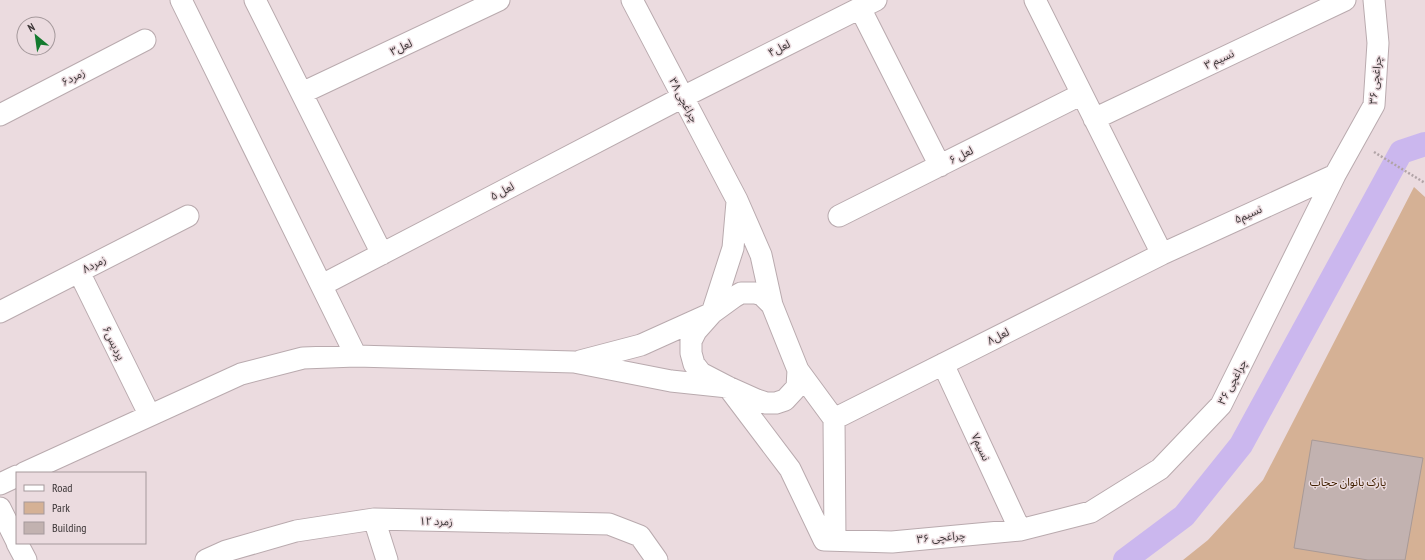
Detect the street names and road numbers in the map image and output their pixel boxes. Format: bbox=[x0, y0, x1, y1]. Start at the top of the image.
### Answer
street label: لعل۳ bbox=[388, 36, 414, 58]
street label: لعل۴ bbox=[766, 36, 793, 59]
street label: نسیم ۳ bbox=[1202, 46, 1237, 74]
street label: چراغچی ۳۶ bbox=[1365, 55, 1386, 105]
street label: زمرد۶ bbox=[59, 65, 87, 89]
street label: چراغچی ۳۸ bbox=[665, 75, 702, 126]
street label: لعل ۶ bbox=[947, 143, 976, 167]
street label: لعل ۵ bbox=[488, 179, 517, 203]
street label: نسیم۵ bbox=[1232, 202, 1265, 228]
street label: زمرد۸ bbox=[80, 252, 108, 276]
street label: پردیس۶ bbox=[99, 324, 128, 363]
street label: لعل۸ bbox=[985, 324, 1012, 347]
street label: چراغچی ۳۶ bbox=[1214, 357, 1251, 407]
street label: نسیم۷ bbox=[967, 431, 993, 464]
street label: زمرد ۱۲ bbox=[419, 514, 453, 528]
street label: چراغچی ۳۶ bbox=[916, 528, 966, 547]

